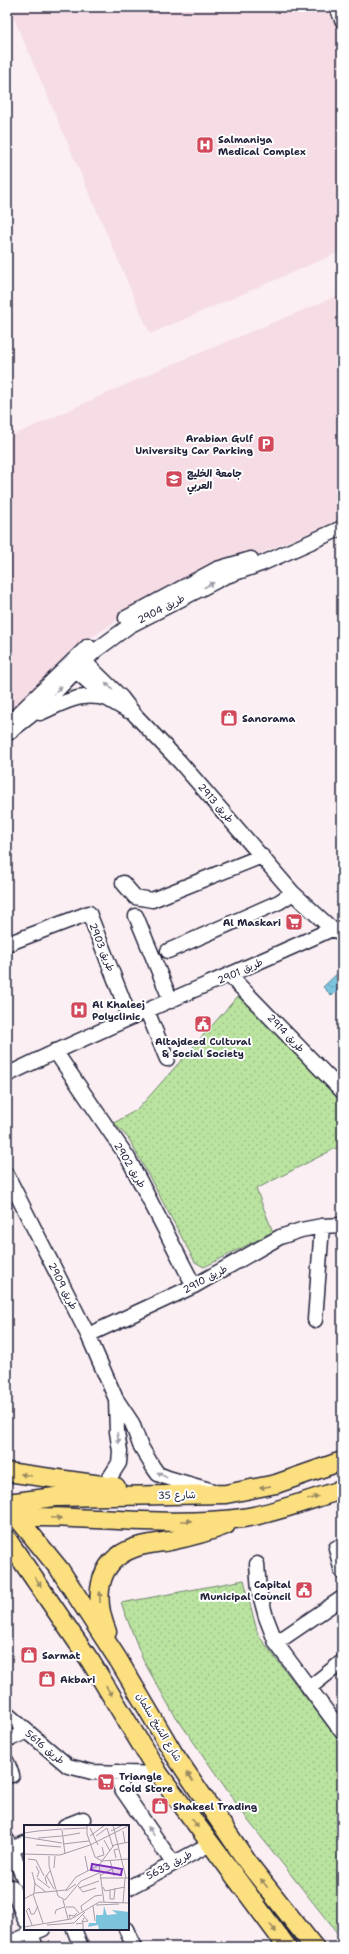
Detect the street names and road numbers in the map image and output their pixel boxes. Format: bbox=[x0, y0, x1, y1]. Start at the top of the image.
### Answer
street label: طريق 2904 bbox=[135, 592, 187, 626]
street label: طريق 2913 bbox=[195, 781, 237, 825]
street label: طريق 2903 bbox=[86, 921, 118, 973]
street label: طريق 2901 bbox=[215, 955, 265, 987]
street label: طريق 2914 bbox=[265, 1011, 307, 1055]
street label: طريق 2902 bbox=[111, 1140, 149, 1190]
street label: طريق 2909 bbox=[46, 1260, 80, 1312]
street label: طريق 2910 bbox=[181, 1262, 229, 1296]
street label: شارع 35 bbox=[158, 1488, 196, 1503]
street label: شارع الشيخ سلمان bbox=[133, 1690, 185, 1764]
street label: طريق 5616 bbox=[23, 1727, 67, 1767]
street label: طريق 5633 bbox=[144, 1847, 194, 1883]

